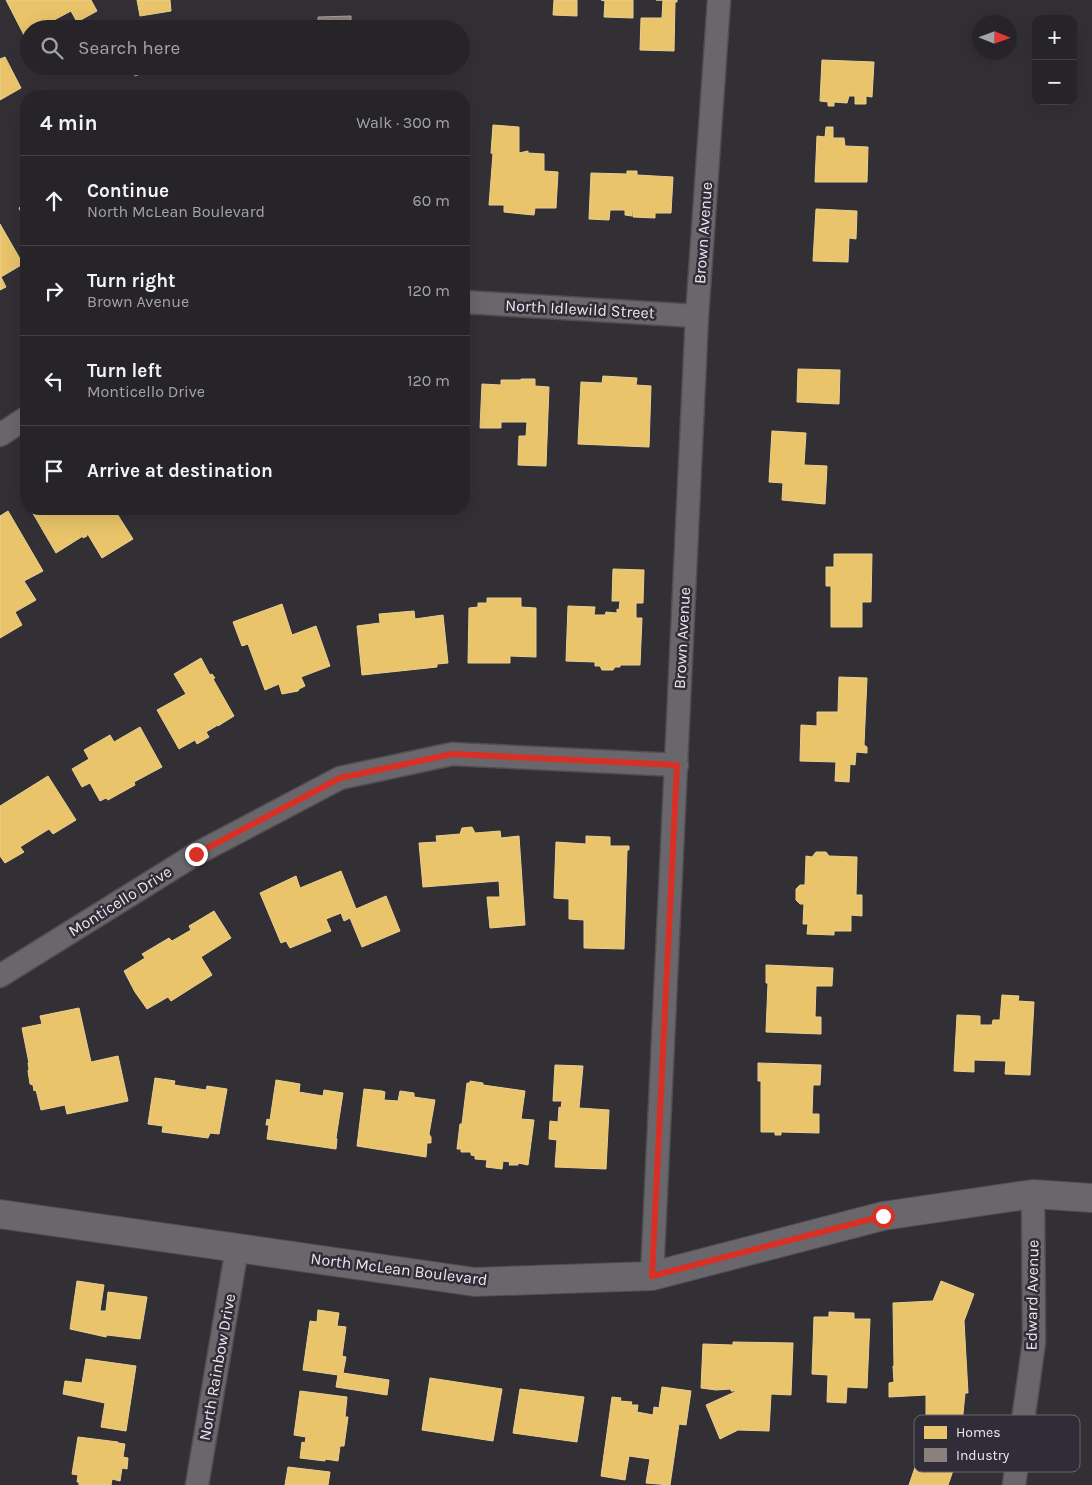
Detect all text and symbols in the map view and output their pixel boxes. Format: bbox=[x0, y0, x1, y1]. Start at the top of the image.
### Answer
north arrow bbox=[972, 15, 1017, 60]
map controls bbox=[1032, 15, 1077, 105]
button: + bbox=[1032, 15, 1077, 60]
search box bbox=[20, 20, 470, 75]
icon: search bbox=[38, 34, 66, 62]
text: Search here bbox=[78, 37, 180, 59]
button: − bbox=[1032, 60, 1077, 105]
text: 4 min bbox=[40, 111, 98, 135]
text: Walk · 300 m bbox=[356, 113, 450, 132]
text: Continue bbox=[87, 180, 169, 202]
street label: Brown Avenue bbox=[690, 181, 716, 285]
icon: ahead bbox=[40, 187, 68, 215]
text: 60 m bbox=[413, 191, 450, 210]
text: North McLean Boulevard bbox=[87, 202, 265, 221]
text: Turn right bbox=[87, 270, 176, 292]
icon: right bbox=[40, 277, 68, 305]
text: 120 m bbox=[407, 281, 450, 300]
text: Brown Avenue bbox=[87, 292, 189, 311]
street label: North Idlewild Street bbox=[505, 296, 655, 322]
text: Turn left bbox=[87, 360, 162, 382]
icon: left bbox=[40, 367, 68, 395]
text: 120 m bbox=[407, 371, 450, 390]
text: Monticello Drive bbox=[87, 382, 205, 401]
icon: arrive bbox=[40, 457, 68, 485]
text: Arrive at destination bbox=[87, 460, 273, 482]
street label: Brown Avenue bbox=[670, 586, 694, 690]
route end bbox=[185, 843, 208, 866]
street label: Monticello Drive bbox=[65, 862, 175, 940]
route start bbox=[872, 1205, 895, 1228]
street label: Edward Avenue bbox=[1022, 1240, 1042, 1350]
street label: North McLean Boulevard bbox=[310, 1249, 488, 1289]
street label: North Rainbow Drive bbox=[195, 1292, 239, 1442]
legend bbox=[914, 1415, 1080, 1472]
text: Homes bbox=[956, 1424, 1001, 1441]
text: Industry bbox=[956, 1447, 1010, 1464]

